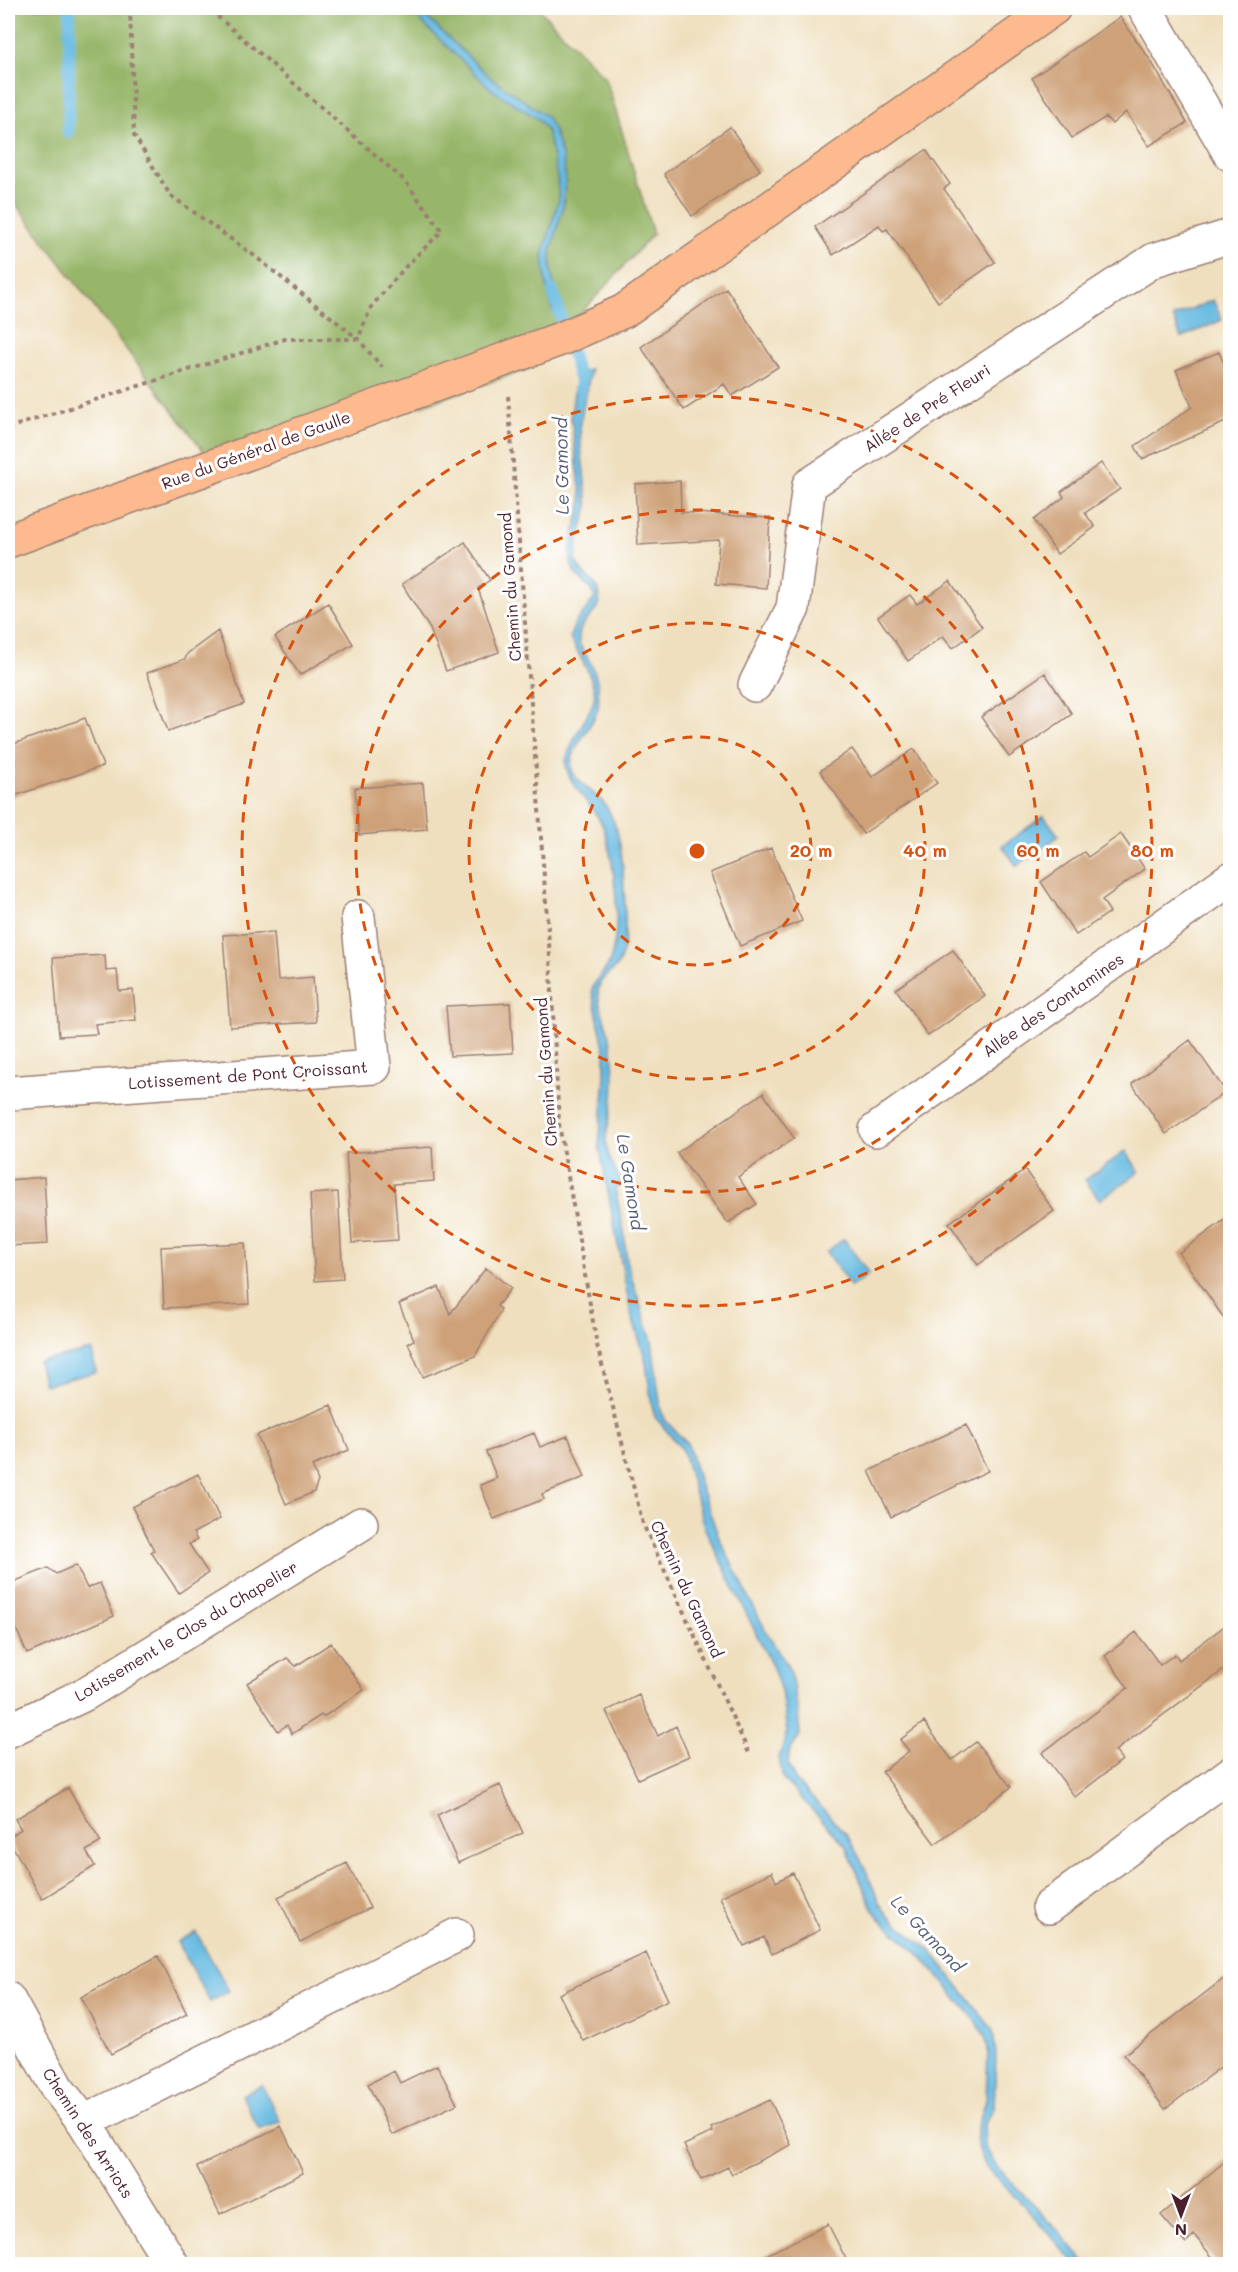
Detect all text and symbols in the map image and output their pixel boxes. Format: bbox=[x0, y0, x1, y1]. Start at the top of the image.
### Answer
street label: Allée de Pré Fleuri bbox=[860, 359, 994, 456]
street label: Rue du Général de Gaulle bbox=[159, 406, 353, 493]
water label: Le Gamond bbox=[548, 416, 574, 515]
street label: Chemin du Gamond bbox=[494, 512, 525, 662]
text: 20 m bbox=[790, 838, 832, 862]
text: 40 m bbox=[903, 838, 947, 862]
text: 60 m bbox=[1016, 838, 1060, 862]
text: 80 m bbox=[1130, 838, 1174, 862]
centre of rings bbox=[687, 841, 707, 861]
street label: Allée des Contamines bbox=[978, 948, 1128, 1061]
street label: Chemin du Gamond bbox=[530, 997, 561, 1147]
street label: Lotissement de Pont Croissant bbox=[128, 1056, 368, 1093]
water label: Le Gamond bbox=[612, 1132, 651, 1233]
street label: Chemin du Gamond bbox=[646, 1517, 728, 1661]
street label: Lotissement le Clos du Chapelier bbox=[70, 1555, 301, 1706]
water label: Le Gamond bbox=[886, 1890, 971, 1978]
street label: Chemin des Arriots bbox=[38, 2064, 138, 2202]
north arrow bbox=[1151, 2185, 1211, 2245]
text: N bbox=[1175, 2220, 1187, 2241]

